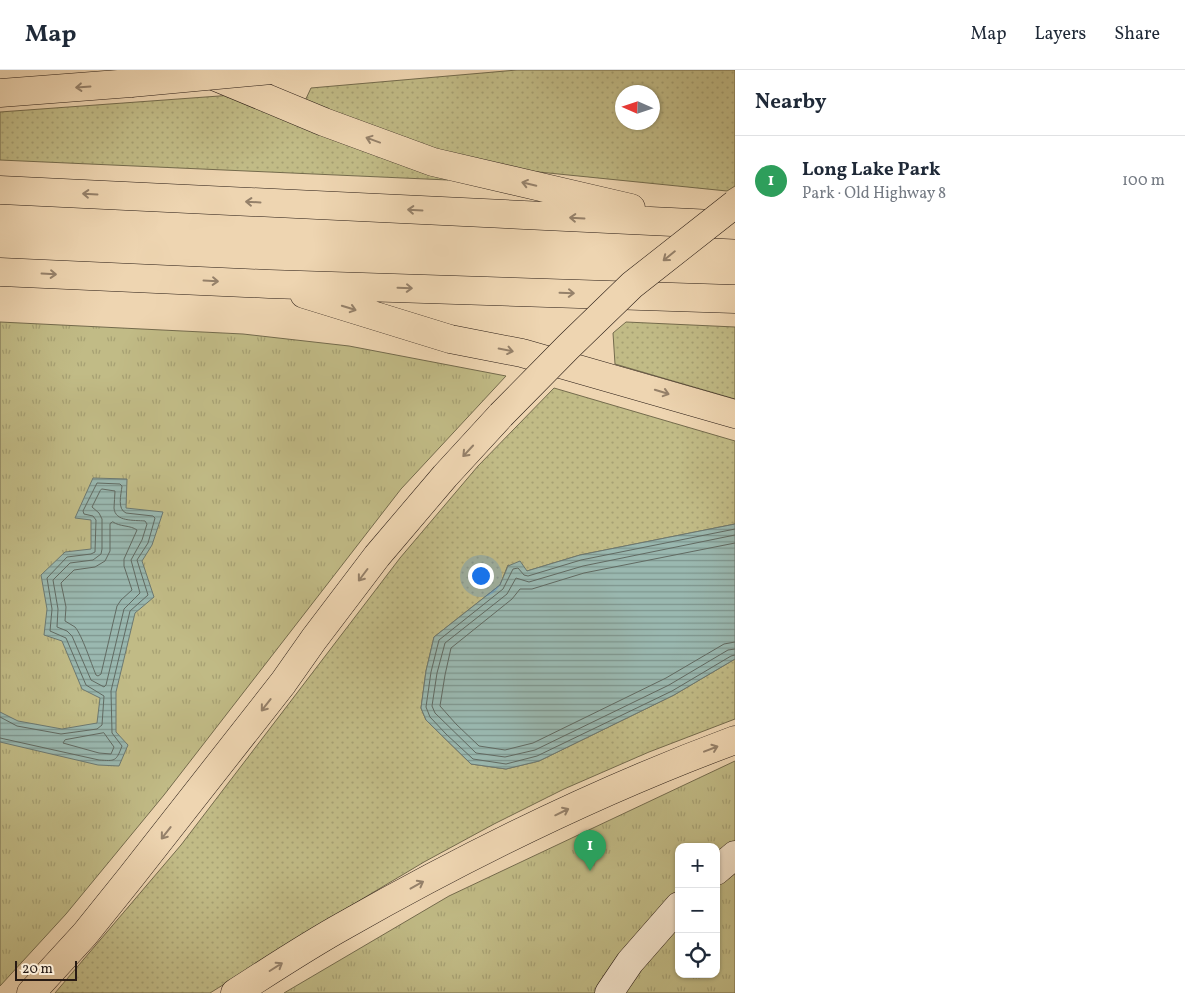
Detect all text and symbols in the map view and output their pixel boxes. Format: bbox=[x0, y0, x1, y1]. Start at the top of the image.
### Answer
text: Map bbox=[25, 18, 76, 52]
text: Map bbox=[970, 22, 1006, 47]
text: Layers bbox=[1034, 22, 1086, 47]
text: Share bbox=[1114, 22, 1160, 47]
one-way arrow bbox=[75, 82, 91, 92]
north arrow bbox=[615, 85, 660, 130]
text: Nearby bbox=[755, 88, 826, 117]
one-way arrow bbox=[366, 135, 381, 144]
text: Long Lake Park bbox=[802, 157, 941, 183]
text: 1 bbox=[768, 170, 774, 192]
text: 100 m bbox=[1122, 170, 1165, 192]
one-way arrow bbox=[522, 179, 538, 188]
text: Park · Old Highway 8 bbox=[802, 183, 946, 205]
one-way arrow bbox=[83, 190, 99, 199]
one-way arrow bbox=[245, 198, 261, 207]
one-way arrow bbox=[407, 205, 424, 215]
one-way arrow bbox=[570, 213, 586, 222]
one-way arrow bbox=[663, 250, 676, 261]
one-way arrow bbox=[40, 269, 56, 279]
one-way arrow bbox=[203, 277, 219, 286]
one-way arrow bbox=[397, 284, 413, 293]
one-way arrow bbox=[559, 289, 575, 298]
one-way arrow bbox=[340, 304, 356, 314]
one-way arrow bbox=[497, 346, 513, 355]
one-way arrow bbox=[654, 388, 670, 398]
one-way arrow bbox=[462, 444, 474, 457]
your location bbox=[468, 563, 494, 589]
one-way arrow bbox=[358, 568, 368, 582]
one-way arrow bbox=[261, 698, 271, 712]
one-way arrow bbox=[703, 744, 718, 753]
one-way arrow bbox=[554, 807, 569, 816]
one-way arrow bbox=[160, 826, 171, 839]
pin: 1 bbox=[574, 830, 606, 871]
map controls bbox=[675, 843, 720, 978]
button: + bbox=[675, 843, 720, 888]
one-way arrow bbox=[409, 880, 423, 890]
button: − bbox=[675, 888, 720, 933]
button: locate bbox=[675, 933, 720, 978]
scale bar bbox=[15, 958, 78, 981]
text: 20 m bbox=[22, 960, 53, 979]
one-way arrow bbox=[269, 962, 283, 972]

